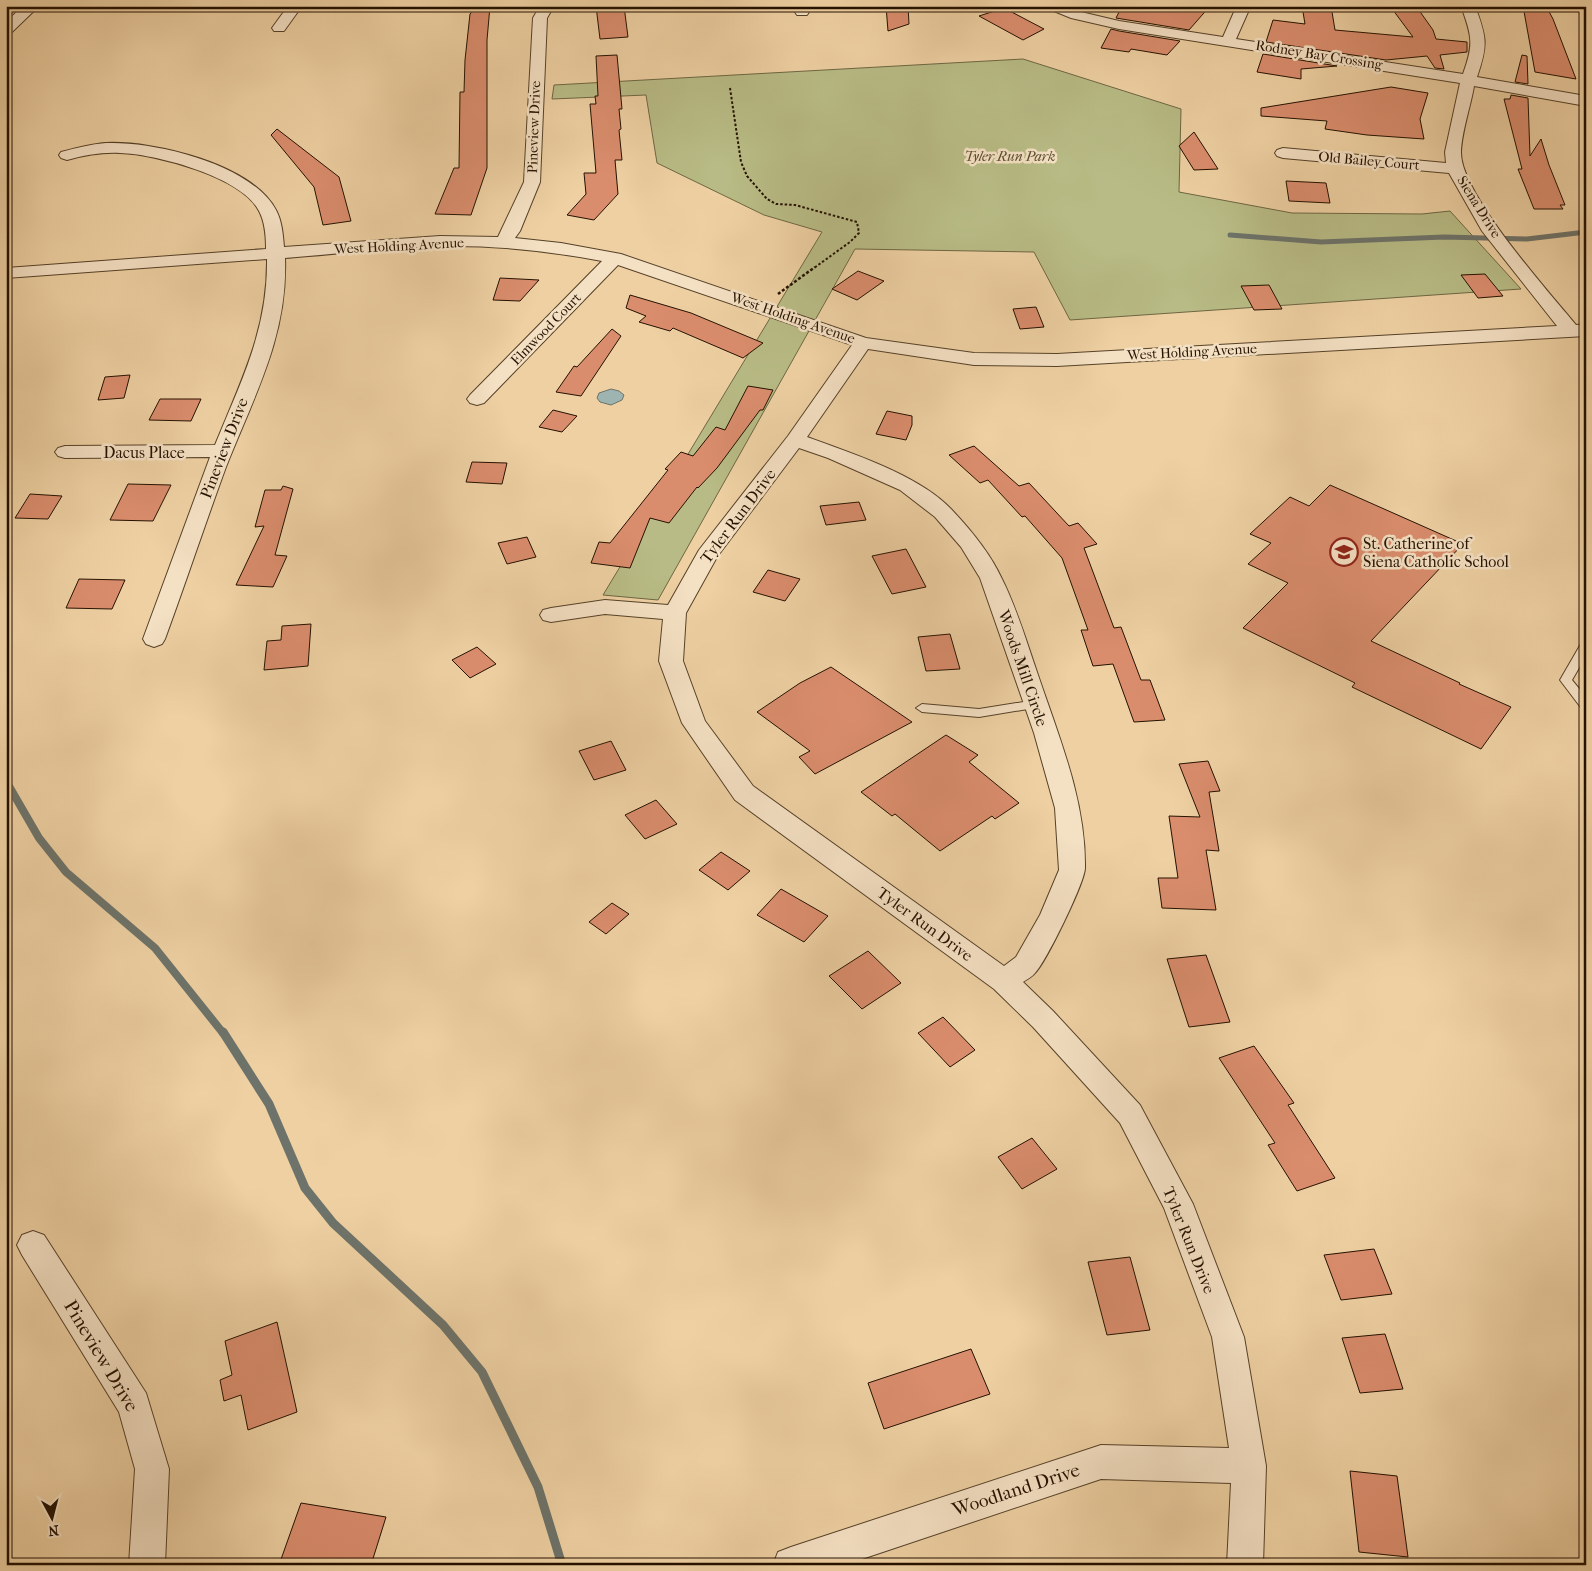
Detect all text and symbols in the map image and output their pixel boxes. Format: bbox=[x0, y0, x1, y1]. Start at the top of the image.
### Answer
street label: Rodney Bay Crossing bbox=[1254, 37, 1384, 74]
street label: Pineview Drive bbox=[524, 80, 544, 174]
park label: Tyler Run Park bbox=[965, 148, 1055, 165]
street label: Old Bailey Court bbox=[1318, 148, 1420, 174]
street label: Siena Drive bbox=[1453, 173, 1505, 241]
street label: West Holding Avenue bbox=[333, 234, 464, 258]
street label: West Holding Avenue bbox=[728, 288, 857, 347]
street label: Elmwood Court bbox=[507, 289, 585, 369]
street label: West Holding Avenue bbox=[1126, 340, 1257, 364]
street label: Pineview Drive bbox=[196, 395, 252, 501]
street label: Dacus Place bbox=[103, 443, 185, 462]
street label: Tyler Run Drive bbox=[696, 465, 780, 567]
place label: St. Catherine of Siena Catholic School bbox=[1363, 534, 1509, 571]
school or university icon: St. Catherine of Siena Catholic School bbox=[1329, 537, 1359, 567]
street label: Woods Mill Circle bbox=[994, 606, 1052, 729]
street label: Tyler Run Drive bbox=[873, 883, 977, 965]
street label: Tyler Run Drive bbox=[1159, 1184, 1219, 1296]
street label: Pineview Drive bbox=[59, 1296, 143, 1416]
street label: Woodland Drive bbox=[948, 1459, 1083, 1521]
north arrow bbox=[28, 1494, 78, 1544]
text: N bbox=[47, 1521, 60, 1540]

